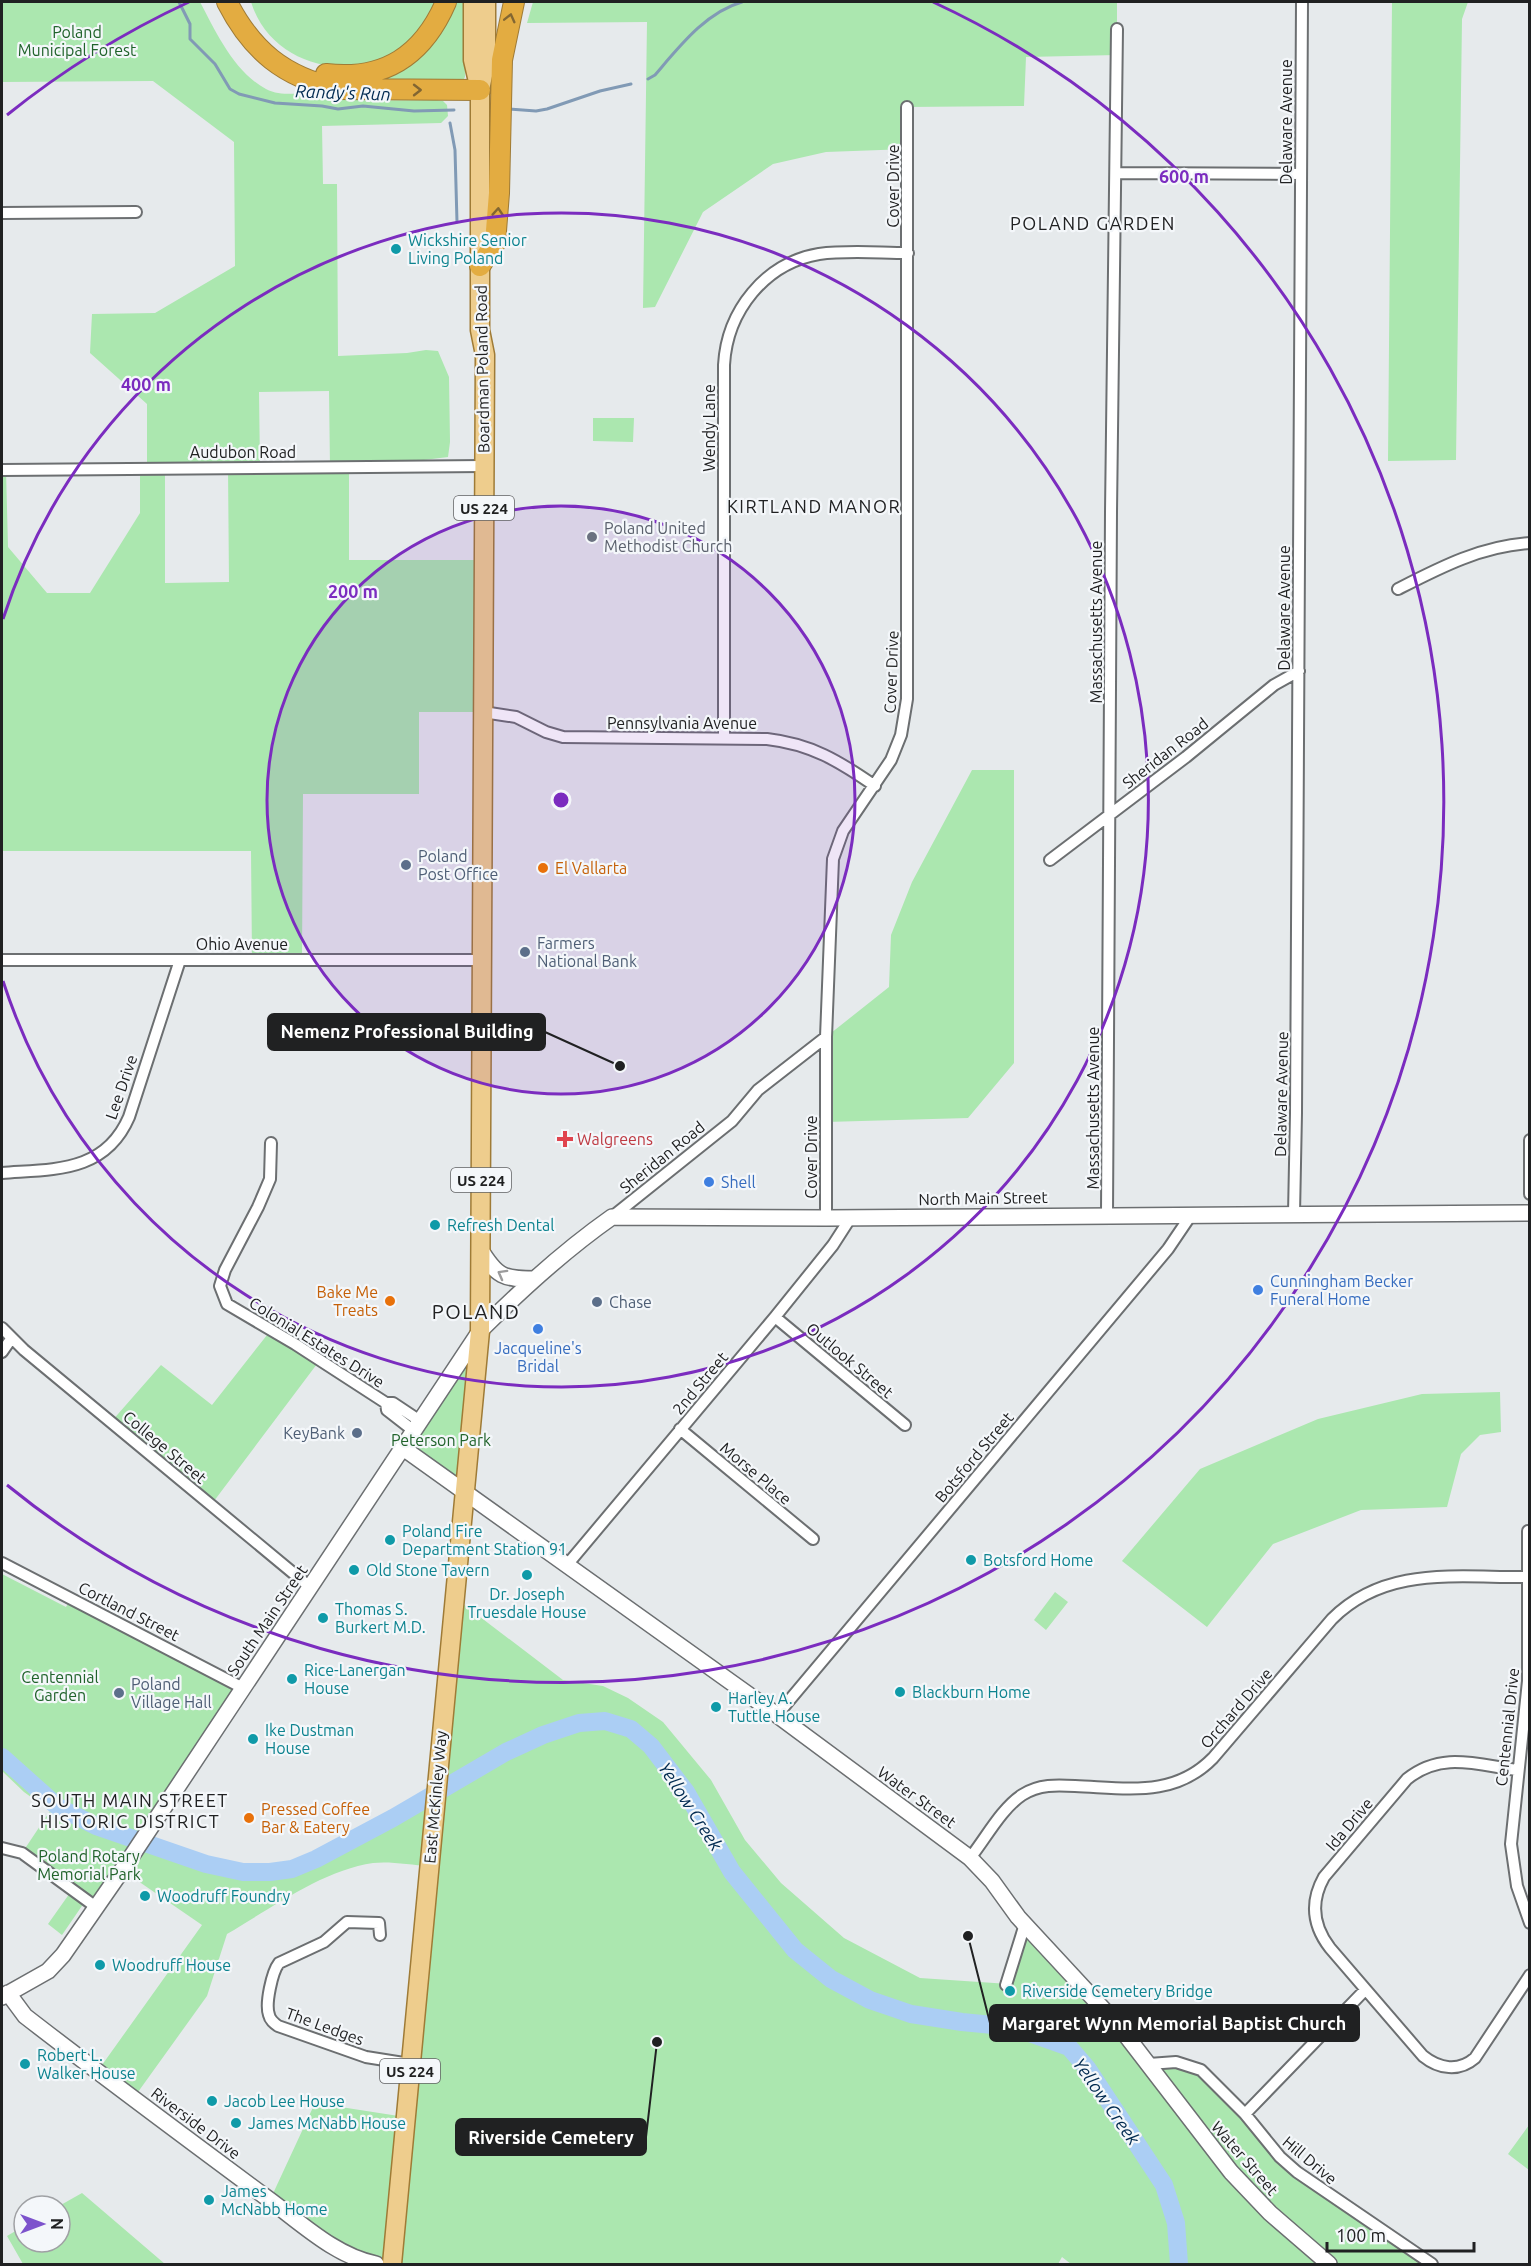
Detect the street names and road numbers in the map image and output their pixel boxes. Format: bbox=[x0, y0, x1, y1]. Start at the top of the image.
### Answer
street label: Delaware Avenue bbox=[1277, 59, 1295, 185]
street label: Cover Drive bbox=[884, 144, 902, 228]
street label: Boardman Poland Road bbox=[472, 285, 492, 453]
street label: Wendy Lane bbox=[700, 384, 718, 472]
street label: Audubon Road bbox=[190, 443, 296, 461]
road number: US 224 bbox=[454, 496, 514, 520]
street label: Massachusetts Avenue bbox=[1087, 541, 1105, 703]
street label: Delaware Avenue bbox=[1275, 545, 1293, 671]
street label: Cover Drive bbox=[881, 630, 901, 714]
street label: Pennsylvania Avenue bbox=[607, 714, 757, 732]
street label: Sheridan Road bbox=[1119, 714, 1211, 792]
street label: Ohio Avenue bbox=[196, 935, 288, 953]
street label: Massachusetts Avenue bbox=[1084, 1027, 1102, 1189]
street label: Delaware Avenue bbox=[1271, 1031, 1291, 1157]
street label: Lee Drive bbox=[102, 1052, 140, 1122]
street label: Cover Drive bbox=[802, 1115, 820, 1199]
street label: Sheridan Road bbox=[616, 1117, 708, 1197]
road number: US 224 bbox=[451, 1168, 511, 1192]
street label: North Main Street bbox=[918, 1188, 1049, 1208]
street label: Colonial Estates Drive bbox=[246, 1293, 388, 1391]
street label: Outlook Street bbox=[803, 1319, 897, 1402]
street label: 2nd Street bbox=[669, 1348, 732, 1418]
street label: College Street bbox=[120, 1407, 211, 1487]
street label: Botsford Street bbox=[931, 1408, 1017, 1506]
street label: Morse Place bbox=[717, 1438, 795, 1508]
street label: South Main Street bbox=[223, 1561, 311, 1679]
street label: Cortland Street bbox=[76, 1578, 183, 1644]
street label: Orchard Drive bbox=[1196, 1664, 1276, 1752]
street label: Centennial Drive bbox=[1492, 1667, 1522, 1787]
street label: East McKinley Way bbox=[420, 1730, 450, 1864]
street label: Water Street bbox=[874, 1763, 960, 1832]
street label: Ida Drive bbox=[1322, 1794, 1376, 1854]
street label: The Ledges bbox=[283, 2004, 367, 2048]
road number: US 224 bbox=[380, 2059, 440, 2083]
street label: Riverside Drive bbox=[148, 2084, 244, 2162]
street label: Water Street bbox=[1208, 2117, 1282, 2199]
street label: Hill Drive bbox=[1279, 2132, 1341, 2188]

